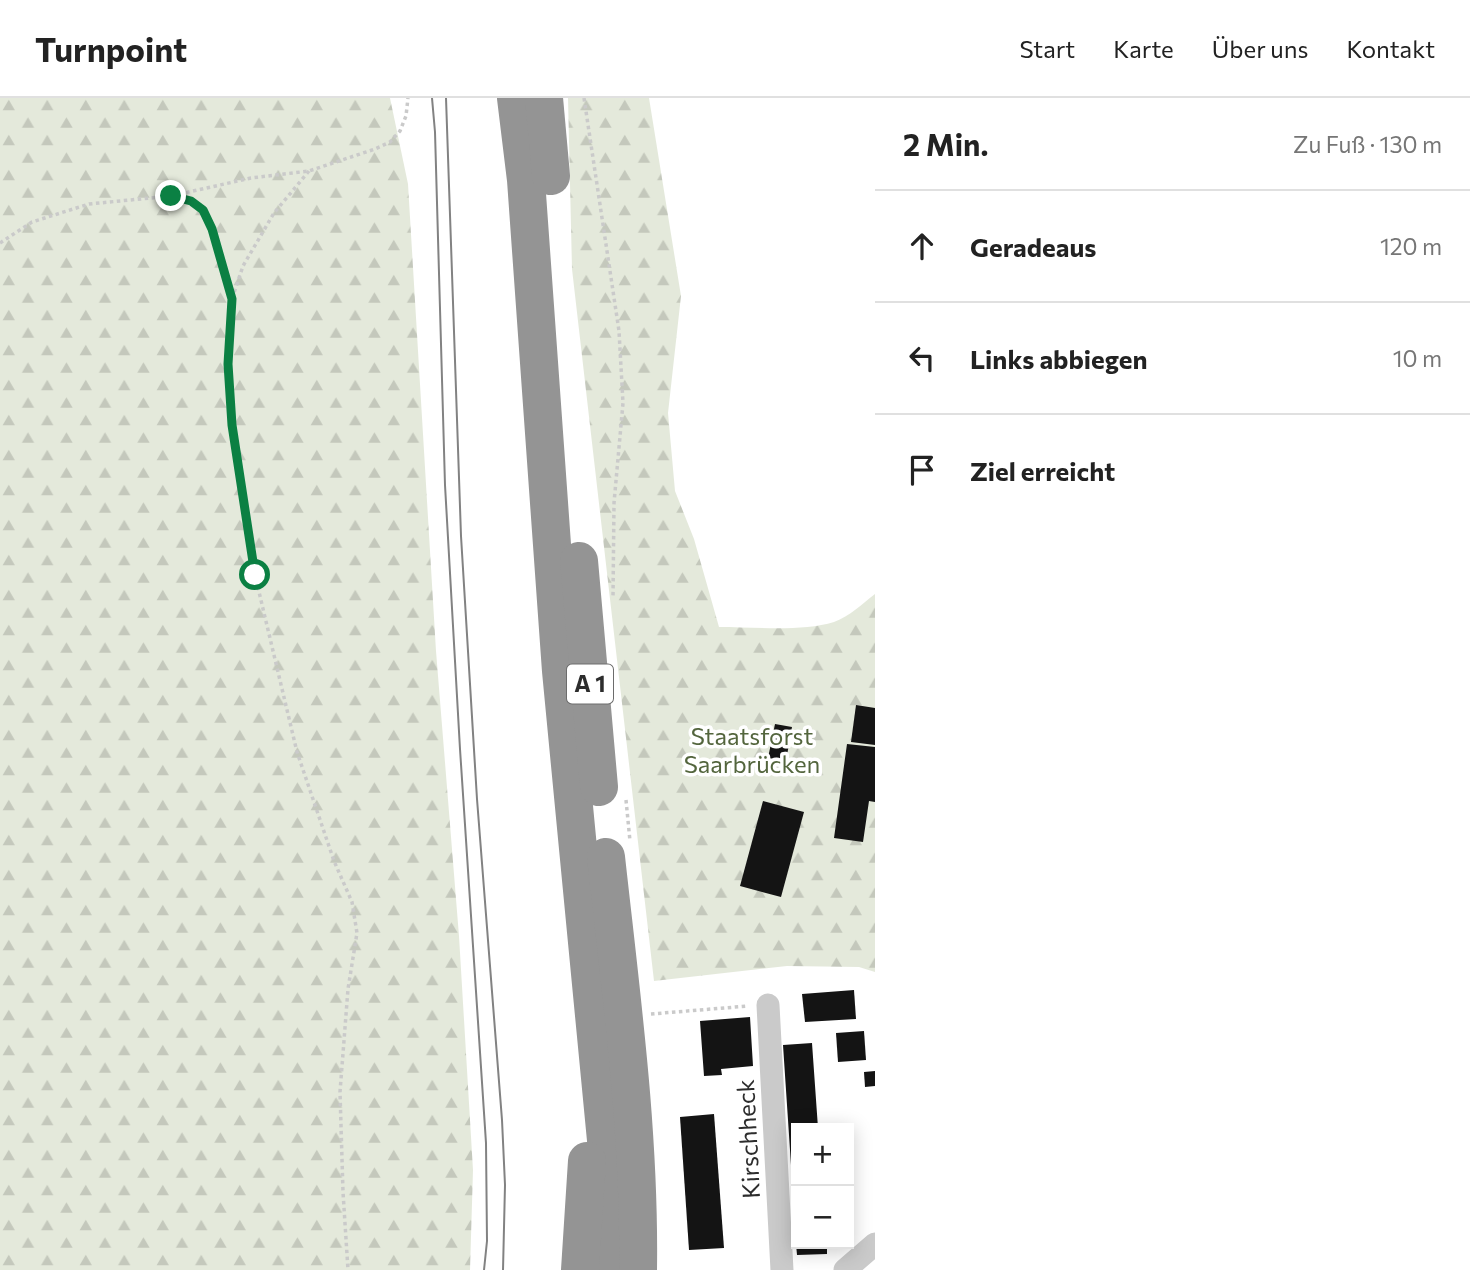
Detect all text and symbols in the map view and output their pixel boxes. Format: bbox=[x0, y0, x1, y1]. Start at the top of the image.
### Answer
text: Turnpoint bbox=[35, 28, 187, 69]
text: Start bbox=[1020, 34, 1075, 63]
text: Karte bbox=[1113, 34, 1174, 63]
text: Über uns bbox=[1212, 34, 1308, 63]
text: Kontakt bbox=[1346, 34, 1435, 63]
text: 2 Min. bbox=[903, 125, 988, 162]
text: Zu Fuß · 130 m bbox=[1293, 130, 1442, 158]
route end bbox=[155, 180, 186, 211]
icon: ahead bbox=[903, 227, 941, 265]
text: Geradeaus bbox=[970, 231, 1096, 262]
text: 120 m bbox=[1380, 232, 1442, 260]
icon: left bbox=[903, 339, 941, 377]
text: Links abbiegen bbox=[970, 343, 1148, 374]
text: 10 m bbox=[1393, 344, 1442, 372]
icon: arrive bbox=[903, 451, 941, 489]
text: Ziel erreicht bbox=[970, 455, 1115, 486]
route start bbox=[239, 559, 270, 590]
road number: A 1 bbox=[567, 664, 613, 704]
park label: Staatsforst Saarbrücken bbox=[684, 721, 820, 778]
street label: Kirschheck bbox=[730, 1079, 765, 1199]
map controls bbox=[791, 1123, 854, 1249]
button: + bbox=[791, 1123, 854, 1186]
button: − bbox=[791, 1186, 854, 1249]

